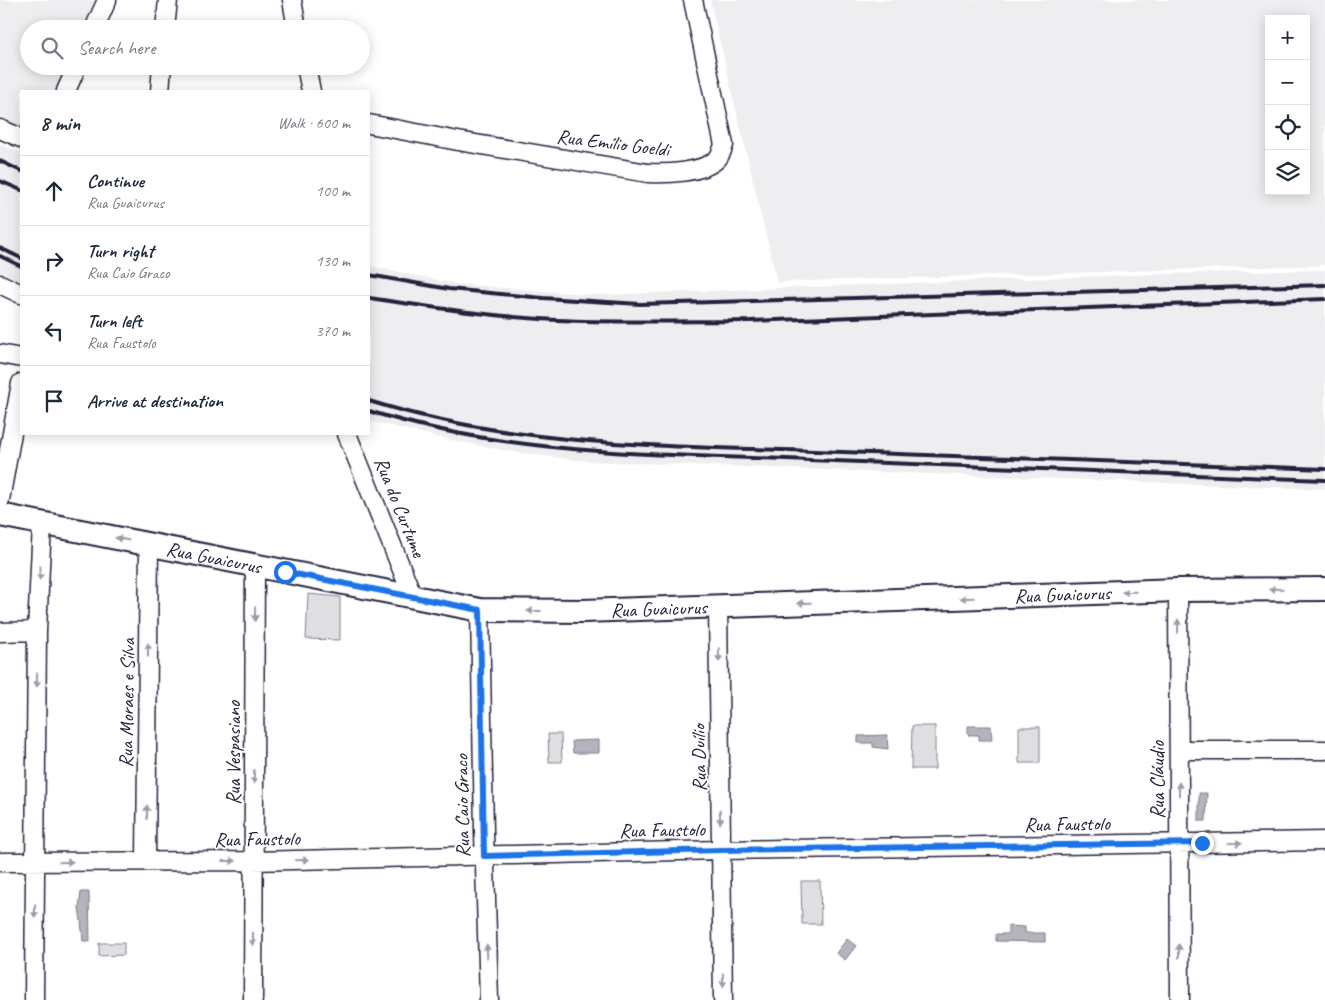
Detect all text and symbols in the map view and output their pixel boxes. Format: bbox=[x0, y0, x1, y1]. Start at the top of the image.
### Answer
map controls bbox=[1265, 15, 1310, 195]
button: + bbox=[1265, 15, 1310, 60]
search box bbox=[20, 20, 370, 75]
icon: search bbox=[38, 34, 66, 62]
text: Search here bbox=[78, 36, 155, 60]
button: − bbox=[1265, 60, 1310, 105]
button: locate bbox=[1265, 105, 1310, 150]
text: 8 min bbox=[40, 110, 80, 136]
text: Walk · 600 m bbox=[278, 113, 350, 133]
street label: Rua Emílio Goeldi bbox=[555, 124, 673, 163]
button: layers bbox=[1265, 150, 1310, 195]
text: Continue bbox=[87, 169, 144, 193]
icon: ahead bbox=[40, 177, 68, 205]
text: 100 m bbox=[316, 181, 350, 201]
text: Rua Guaicurus bbox=[87, 193, 164, 213]
text: Turn right bbox=[87, 239, 154, 263]
icon: right bbox=[40, 247, 68, 275]
text: 130 m bbox=[316, 251, 350, 271]
text: Rua Caio Graco bbox=[87, 263, 170, 283]
text: Turn left bbox=[87, 309, 142, 333]
icon: left bbox=[40, 317, 68, 345]
text: 370 m bbox=[316, 321, 350, 341]
text: Rua Faustolo bbox=[87, 333, 156, 353]
icon: arrive bbox=[40, 387, 68, 415]
text: Arrive at destination bbox=[87, 389, 223, 413]
street label: Rua do Curtume bbox=[369, 453, 432, 562]
one-way arrow bbox=[114, 535, 129, 543]
street label: Rua Guaicurus bbox=[164, 536, 266, 579]
route start bbox=[274, 561, 297, 584]
one-way arrow bbox=[36, 565, 44, 581]
street label: Rua Guaicurus bbox=[1014, 580, 1113, 608]
one-way arrow bbox=[1268, 585, 1284, 593]
one-way arrow bbox=[1121, 588, 1137, 596]
street label: Rua Guaicurus bbox=[610, 594, 709, 623]
one-way arrow bbox=[958, 594, 974, 602]
one-way arrow bbox=[796, 599, 812, 607]
one-way arrow bbox=[526, 606, 542, 614]
one-way arrow bbox=[251, 607, 259, 623]
one-way arrow bbox=[1174, 618, 1182, 634]
street label: Rua Moraes e Silva bbox=[113, 636, 141, 768]
one-way arrow bbox=[144, 642, 152, 658]
one-way arrow bbox=[715, 647, 723, 663]
one-way arrow bbox=[33, 672, 41, 688]
street label: Rua Vespasiano bbox=[221, 700, 246, 805]
street label: Rua Duílio bbox=[686, 722, 712, 792]
street label: Rua Cláudio bbox=[1145, 740, 1170, 819]
street label: Rua Caio Graco bbox=[449, 753, 475, 858]
one-way arrow bbox=[250, 769, 258, 785]
one-way arrow bbox=[1175, 781, 1183, 797]
one-way arrow bbox=[143, 804, 151, 820]
one-way arrow bbox=[717, 810, 725, 826]
street label: Rua Faustolo bbox=[1024, 811, 1111, 837]
street label: Rua Faustolo bbox=[619, 817, 706, 843]
street label: Rua Faustolo bbox=[214, 826, 301, 852]
route end bbox=[1191, 832, 1214, 855]
one-way arrow bbox=[1227, 838, 1243, 846]
one-way arrow bbox=[294, 855, 310, 863]
one-way arrow bbox=[221, 857, 237, 865]
one-way arrow bbox=[58, 858, 74, 866]
one-way arrow bbox=[31, 904, 39, 920]
one-way arrow bbox=[249, 932, 257, 948]
one-way arrow bbox=[483, 943, 491, 959]
one-way arrow bbox=[1175, 943, 1183, 959]
one-way arrow bbox=[719, 972, 727, 988]

